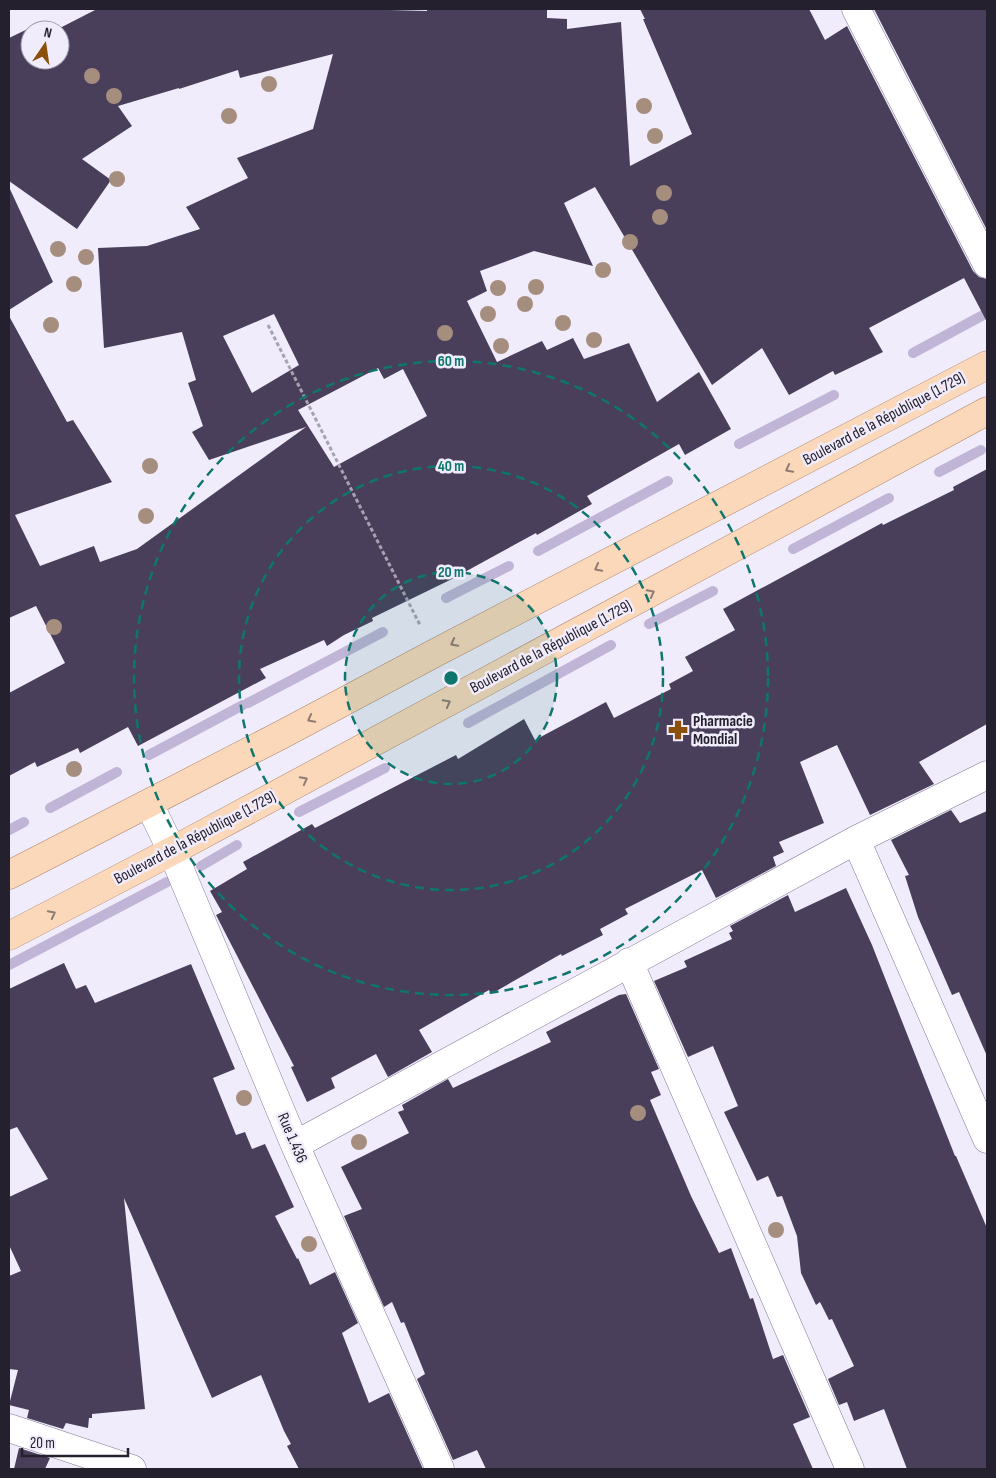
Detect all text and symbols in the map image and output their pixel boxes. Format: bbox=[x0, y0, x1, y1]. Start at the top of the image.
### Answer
north arrow bbox=[20, 20, 70, 70]
text: N bbox=[42, 24, 53, 42]
text: 60 m bbox=[438, 352, 464, 371]
street label: Boulevard de la République (1.729) bbox=[800, 368, 968, 470]
text: 40 m bbox=[438, 457, 464, 476]
one-way arrow bbox=[785, 463, 794, 473]
one-way arrow bbox=[594, 562, 603, 572]
text: 20 m bbox=[438, 563, 464, 582]
one-way arrow bbox=[646, 589, 655, 599]
street label: Boulevard de la République (1.729) bbox=[467, 596, 635, 698]
one-way arrow bbox=[450, 637, 459, 647]
centre of rings bbox=[442, 669, 460, 687]
one-way arrow bbox=[442, 699, 451, 709]
place label: Pharmacie Mondial bbox=[693, 712, 753, 749]
one-way arrow bbox=[307, 713, 316, 723]
pharmacy icon: Pharmacie Mondial bbox=[667, 719, 689, 741]
one-way arrow bbox=[299, 776, 308, 786]
street label: Boulevard de la République (1.729) bbox=[111, 787, 279, 889]
one-way arrow bbox=[47, 910, 56, 920]
street label: Rue 1.436 bbox=[273, 1110, 311, 1166]
scale bar bbox=[22, 1426, 129, 1458]
text: 20 m bbox=[30, 1434, 55, 1453]

